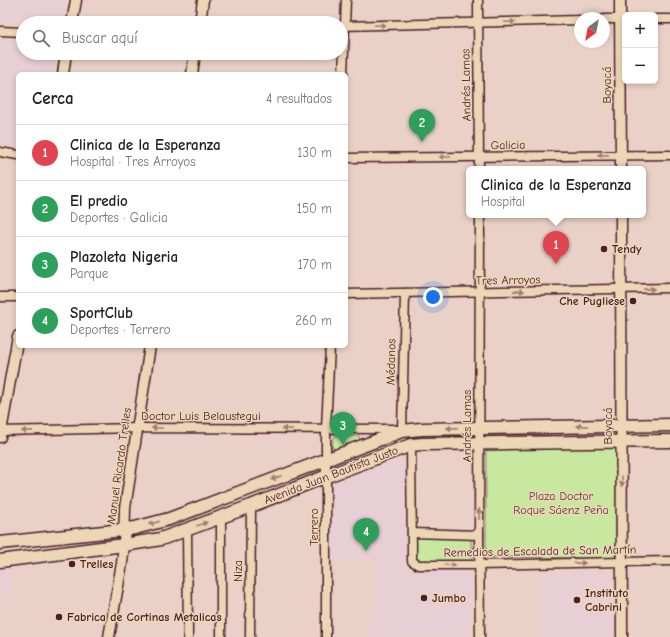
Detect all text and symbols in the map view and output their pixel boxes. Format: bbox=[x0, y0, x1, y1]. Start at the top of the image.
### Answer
north arrow bbox=[574, 12, 610, 48]
map controls bbox=[622, 12, 658, 84]
button: + bbox=[622, 12, 658, 48]
search box bbox=[16, 16, 348, 60]
one-way arrow bbox=[504, 19, 517, 25]
one-way arrow bbox=[374, 22, 386, 29]
icon: search bbox=[30, 27, 52, 49]
text: Buscar aquí bbox=[62, 29, 138, 47]
button: − bbox=[622, 48, 658, 84]
street label: Andrés Lamas bbox=[458, 49, 474, 121]
street label: Boyacá bbox=[600, 66, 614, 104]
text: Cerca bbox=[32, 89, 74, 108]
text: 4 resultados bbox=[266, 91, 332, 106]
pin: 2 bbox=[409, 109, 435, 142]
text: Clinica de la Esperanza bbox=[70, 136, 221, 154]
street label: Galicia bbox=[490, 138, 526, 152]
text: 1 bbox=[42, 145, 48, 160]
text: 130 m bbox=[297, 145, 332, 160]
one-way arrow bbox=[596, 152, 609, 158]
text: Hospital · Tres Arroyos bbox=[70, 154, 196, 169]
one-way arrow bbox=[438, 154, 451, 160]
popup bbox=[466, 166, 646, 218]
text: Clinica de la Esperanza bbox=[481, 176, 631, 194]
text: El predio bbox=[70, 192, 128, 210]
text: Hospital bbox=[481, 194, 525, 209]
text: 2 bbox=[42, 201, 48, 216]
text: 150 m bbox=[297, 201, 332, 216]
text: Deportes · Galicia bbox=[70, 210, 168, 225]
pin: 1 bbox=[543, 231, 569, 264]
place label: Tendy bbox=[612, 242, 642, 256]
marker: Tendy bbox=[599, 244, 609, 254]
text: Plazoleta Nigeria bbox=[70, 248, 178, 266]
text: 3 bbox=[42, 257, 48, 272]
text: 170 m bbox=[298, 257, 332, 272]
text: Parque bbox=[70, 266, 108, 281]
street label: Tres Arroyos bbox=[475, 272, 541, 288]
one-way arrow bbox=[643, 286, 656, 292]
your location bbox=[423, 287, 443, 307]
one-way arrow bbox=[513, 288, 526, 294]
place label: Che Pugliese bbox=[559, 294, 625, 308]
marker: Che Pugliese bbox=[628, 296, 638, 306]
text: SportClub bbox=[70, 304, 133, 322]
text: 4 bbox=[42, 313, 48, 328]
text: 260 m bbox=[295, 313, 332, 328]
text: Deportes · Terrero bbox=[70, 322, 171, 337]
street label: Médanos bbox=[384, 339, 398, 385]
street label: Andrés Lamas bbox=[460, 390, 474, 462]
street label: Manuel Ricardo Trelles bbox=[104, 407, 134, 525]
street label: Boyacá bbox=[601, 407, 615, 445]
street label: Doctor Luis Belaustegui bbox=[141, 409, 261, 423]
pin: 3 bbox=[330, 412, 356, 445]
one-way arrow bbox=[576, 422, 588, 429]
one-way arrow bbox=[150, 425, 163, 431]
one-way arrow bbox=[445, 425, 458, 431]
one-way arrow bbox=[280, 426, 293, 432]
one-way arrow bbox=[20, 428, 33, 434]
street label: Avenida Juan Bautista Justo bbox=[262, 443, 400, 507]
one-way arrow bbox=[619, 475, 625, 488]
one-way arrow bbox=[270, 476, 282, 482]
park label: Plaza Doctor Roque Sáenz Peña bbox=[513, 489, 609, 517]
one-way arrow bbox=[476, 507, 482, 520]
street label: Terrero bbox=[307, 508, 321, 546]
pin: 4 bbox=[353, 518, 379, 551]
one-way arrow bbox=[148, 520, 160, 526]
one-way arrow bbox=[197, 521, 209, 527]
street label: Remedios de Escalada de San Martín bbox=[443, 542, 637, 560]
place label: Trelles bbox=[80, 557, 113, 571]
marker: Trelles bbox=[67, 559, 77, 569]
street label: Niza bbox=[231, 560, 245, 582]
one-way arrow bbox=[574, 560, 587, 566]
one-way arrow bbox=[444, 562, 457, 568]
place label: Instituto Cabrini bbox=[585, 586, 628, 614]
place label: Jumbo bbox=[432, 591, 466, 605]
marker: Jumbo bbox=[419, 593, 429, 603]
marker: Instituto Cabrini bbox=[572, 595, 582, 605]
place label: Fabrica de Cortinas Metalicas bbox=[67, 610, 222, 624]
marker: Fabrica de Cortinas Metalicas bbox=[54, 612, 64, 622]

